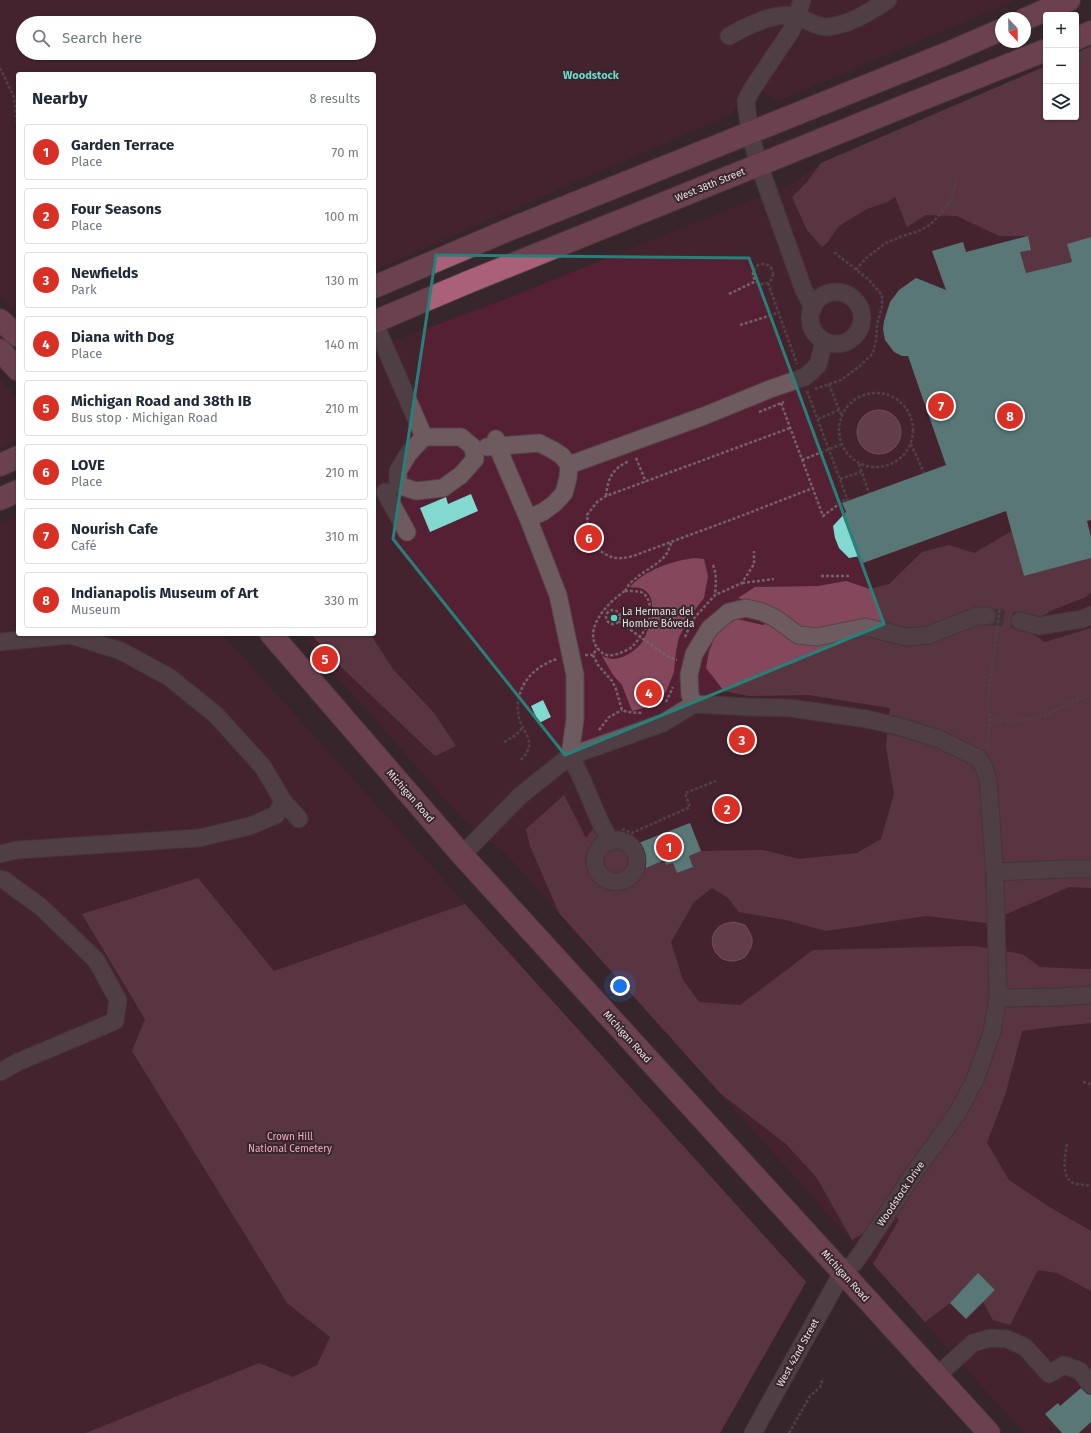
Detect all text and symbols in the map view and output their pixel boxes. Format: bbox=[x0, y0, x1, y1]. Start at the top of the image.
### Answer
north arrow bbox=[995, 12, 1031, 48]
map controls bbox=[1043, 12, 1079, 120]
button: + bbox=[1043, 12, 1079, 48]
search box bbox=[16, 16, 376, 60]
icon: search bbox=[30, 27, 52, 49]
text: Search here bbox=[62, 29, 142, 47]
button: − bbox=[1043, 48, 1079, 84]
district label: Woodstock bbox=[563, 69, 620, 82]
button: layers bbox=[1043, 84, 1079, 120]
text: Nearby bbox=[32, 88, 87, 109]
text: 8 results bbox=[309, 91, 360, 106]
text: Garden Terrace bbox=[71, 136, 174, 154]
text: 1 bbox=[43, 145, 49, 160]
text: 70 m bbox=[332, 145, 359, 160]
text: Place bbox=[71, 154, 102, 169]
street label: West 38th Street bbox=[673, 165, 747, 204]
text: Four Seasons bbox=[71, 200, 161, 218]
text: 2 bbox=[43, 209, 49, 224]
text: 100 m bbox=[324, 209, 359, 224]
text: Place bbox=[71, 218, 102, 233]
text: Newfields bbox=[71, 264, 138, 282]
text: 3 bbox=[43, 273, 49, 288]
text: 130 m bbox=[325, 273, 359, 288]
text: Park bbox=[71, 282, 97, 297]
text: Diana with Dog bbox=[71, 328, 174, 346]
text: 4 bbox=[42, 337, 50, 352]
text: 140 m bbox=[325, 337, 359, 352]
text: Place bbox=[71, 346, 102, 361]
pin: 7 bbox=[928, 391, 954, 421]
text: Michigan Road and 38th IB bbox=[71, 392, 251, 410]
text: 5 bbox=[43, 401, 49, 416]
text: 210 m bbox=[325, 401, 359, 416]
pin: 8 bbox=[997, 401, 1023, 431]
text: Bus stop · Michigan Road bbox=[71, 410, 218, 425]
text: LOVE bbox=[71, 456, 105, 474]
text: 6 bbox=[42, 465, 50, 480]
text: 210 m bbox=[325, 465, 359, 480]
text: Place bbox=[71, 474, 102, 489]
text: Nourish Cafe bbox=[71, 520, 158, 538]
pin: 6 bbox=[576, 523, 602, 553]
text: 7 bbox=[43, 529, 49, 544]
text: 310 m bbox=[325, 529, 359, 544]
text: Café bbox=[71, 538, 97, 553]
text: Indianapolis Museum of Art bbox=[71, 584, 259, 602]
text: 8 bbox=[42, 593, 50, 608]
text: 330 m bbox=[324, 593, 359, 608]
text: Museum bbox=[71, 602, 121, 617]
place label: La Hermana del Hombre Bóveda bbox=[622, 606, 694, 630]
marker: La Hermana del Hombre Bóveda bbox=[609, 613, 619, 623]
pin: 5 bbox=[312, 644, 338, 674]
pin: 4 bbox=[636, 678, 662, 708]
pin: 3 bbox=[729, 725, 755, 755]
street label: Michigan Road bbox=[384, 767, 436, 825]
pin: 2 bbox=[714, 794, 740, 824]
pin: 1 bbox=[656, 832, 682, 862]
your location bbox=[610, 976, 630, 996]
street label: Michigan Road bbox=[600, 1008, 654, 1066]
park label: Crown Hill National Cemetery bbox=[248, 1131, 332, 1155]
street label: Woodstock Drive bbox=[875, 1159, 927, 1229]
street label: Michigan Road bbox=[818, 1247, 872, 1305]
street label: West 42nd Street bbox=[774, 1316, 822, 1389]

